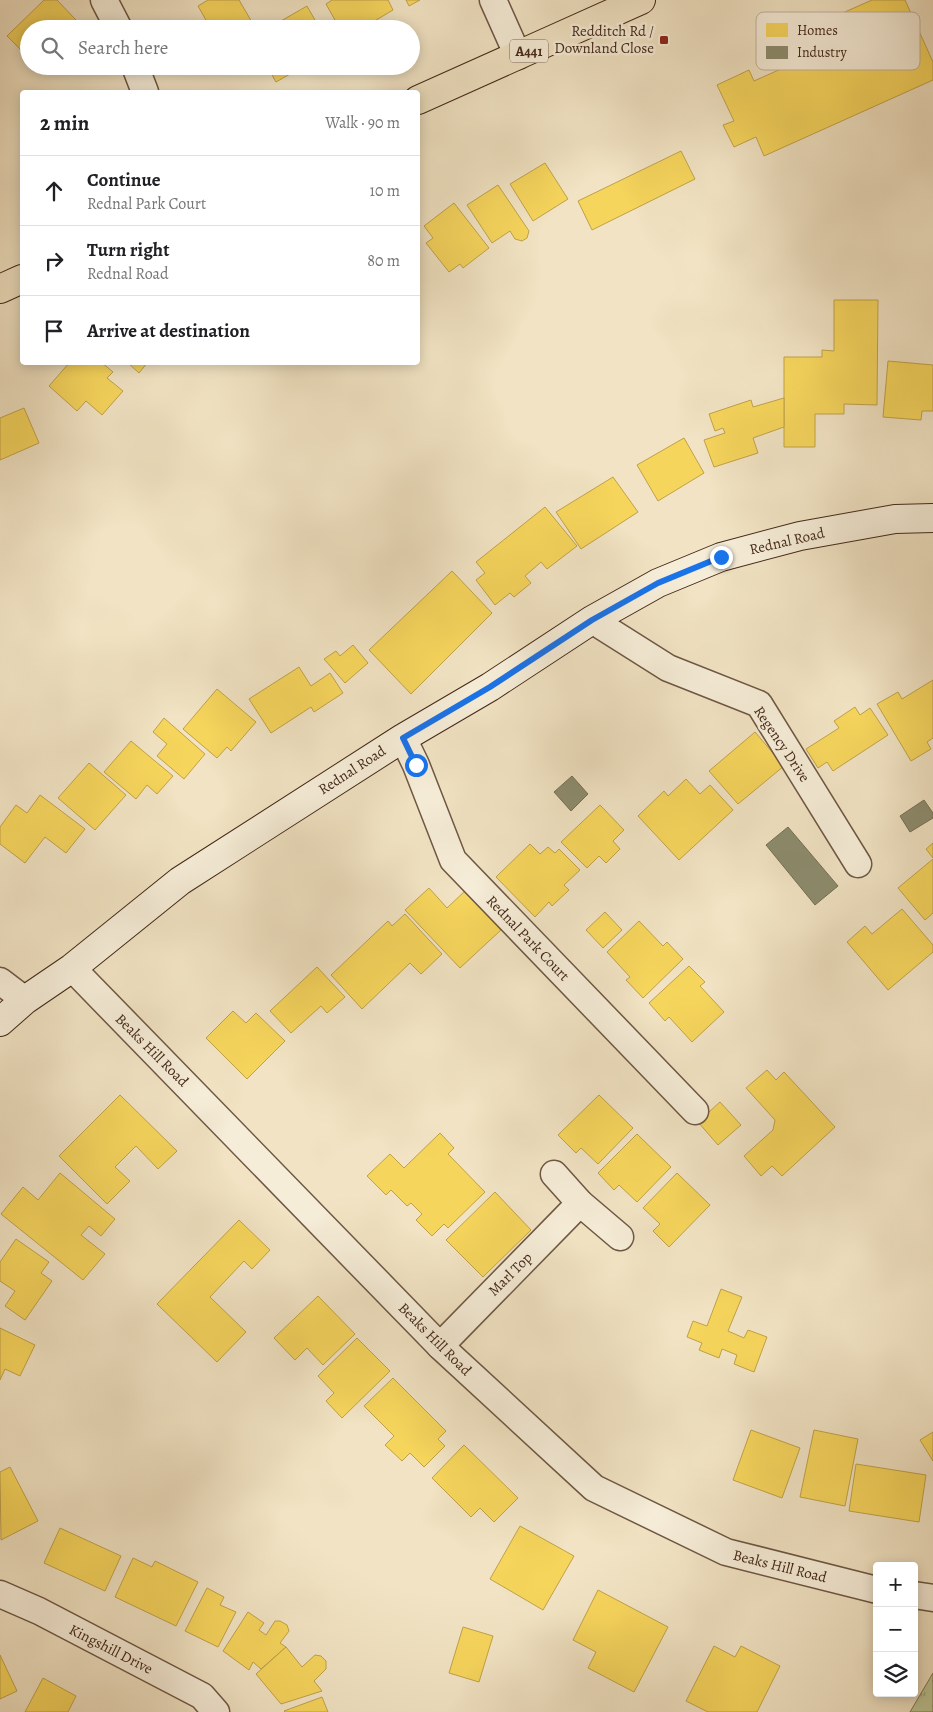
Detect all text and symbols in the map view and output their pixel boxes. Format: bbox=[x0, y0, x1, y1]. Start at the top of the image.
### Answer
legend bbox=[756, 12, 920, 70]
search box bbox=[20, 20, 420, 75]
place label: Redditch Rd / Downland Close bbox=[554, 21, 654, 58]
text: Homes bbox=[797, 21, 838, 40]
icon: search bbox=[38, 34, 66, 62]
marker: Redditch Rd / Downland Close bbox=[658, 34, 670, 46]
text: Search here bbox=[78, 35, 168, 61]
road number: A441 bbox=[510, 40, 548, 62]
text: Industry bbox=[797, 43, 847, 62]
text: 2 min bbox=[40, 109, 89, 137]
text: Walk · 90 m bbox=[325, 112, 400, 134]
text: Continue bbox=[87, 167, 161, 193]
icon: ahead bbox=[40, 177, 68, 205]
text: 10 m bbox=[370, 180, 400, 202]
text: Rednal Park Court bbox=[87, 193, 206, 215]
text: Turn right bbox=[87, 237, 169, 263]
icon: right bbox=[40, 247, 68, 275]
text: 80 m bbox=[367, 250, 400, 272]
text: Rednal Road bbox=[87, 263, 169, 285]
icon: arrive bbox=[40, 317, 68, 345]
text: Arrive at destination bbox=[87, 318, 250, 344]
street label: Rednal Road bbox=[747, 522, 827, 559]
route end bbox=[710, 546, 733, 569]
street label: Regency Drive bbox=[749, 702, 815, 786]
street label: Rednal Road bbox=[314, 740, 390, 799]
route start bbox=[405, 754, 428, 777]
street label: Rednal Park Court bbox=[482, 891, 574, 985]
street label: Beaks Hill Road bbox=[111, 1009, 194, 1092]
street label: Marl Top bbox=[484, 1248, 536, 1300]
street label: Beaks Hill Road bbox=[394, 1298, 477, 1381]
street label: Beaks Hill Road bbox=[731, 1545, 830, 1588]
map controls bbox=[873, 1562, 918, 1697]
button: + bbox=[873, 1562, 918, 1607]
button: − bbox=[873, 1607, 918, 1652]
street label: Kingshill Drive bbox=[66, 1619, 157, 1679]
button: layers bbox=[873, 1652, 918, 1697]

